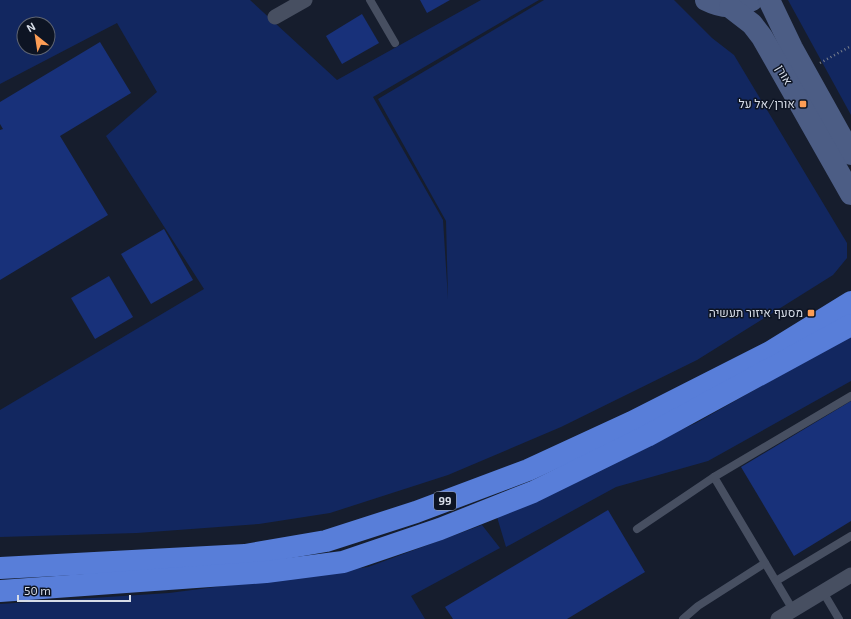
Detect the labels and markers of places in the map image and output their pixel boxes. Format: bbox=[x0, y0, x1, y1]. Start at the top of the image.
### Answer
place label: אורן/אל על bbox=[739, 96, 795, 110]
marker: אורן/אל על bbox=[798, 99, 808, 109]
place label: מסעף איזור תעשיה bbox=[709, 305, 803, 319]
marker: מסעף איזור תעשיה bbox=[806, 308, 816, 318]

